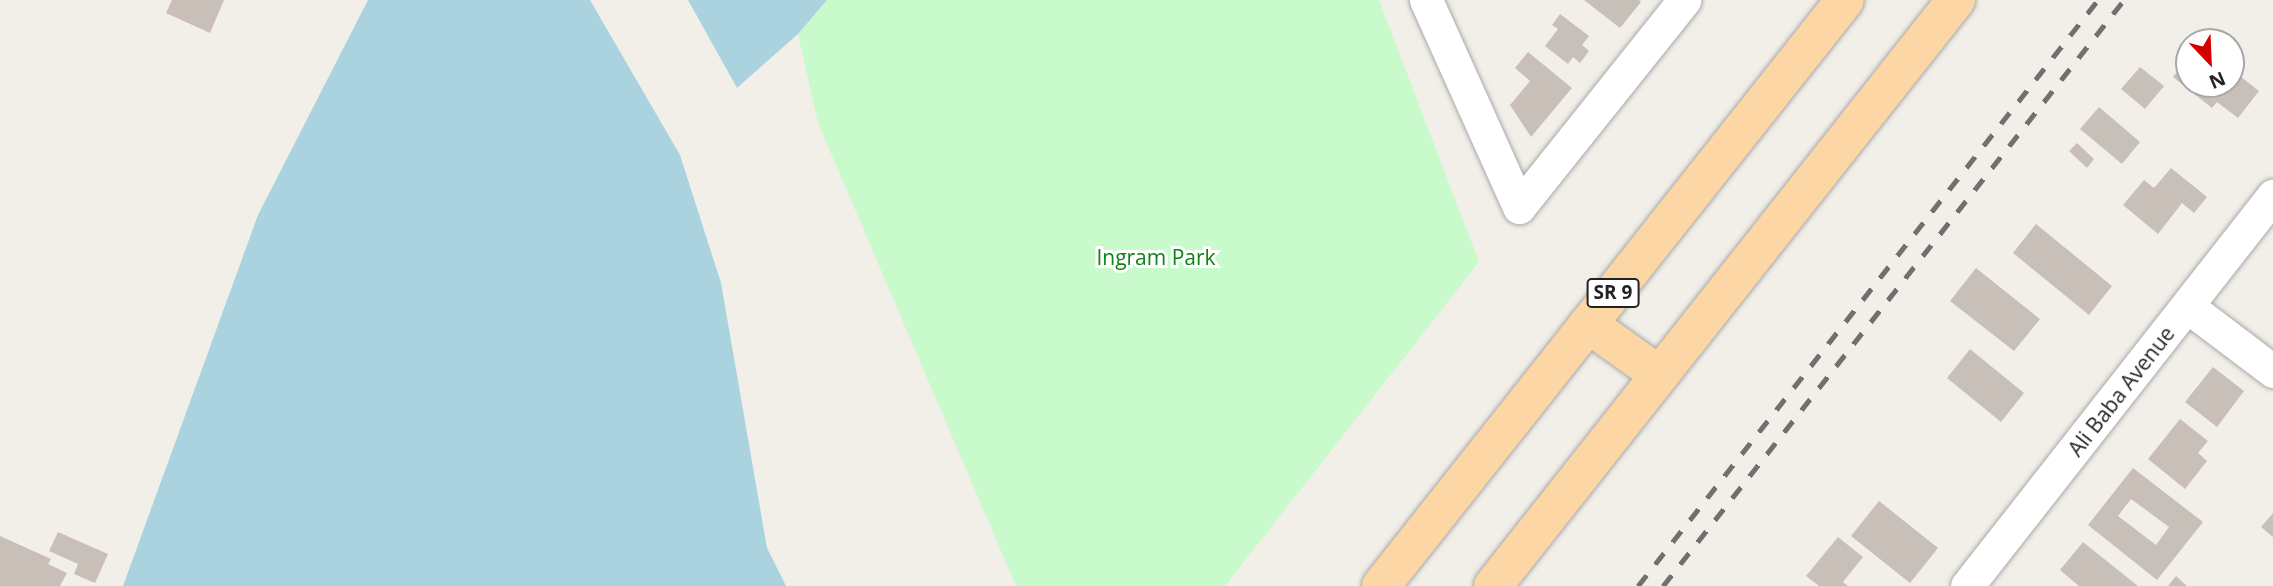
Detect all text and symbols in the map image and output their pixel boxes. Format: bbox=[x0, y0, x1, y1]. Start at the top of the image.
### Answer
north arrow bbox=[2175, 28, 2245, 98]
text: N bbox=[2205, 66, 2230, 95]
park label: Ingram Park bbox=[1096, 244, 1216, 270]
road number: SR 9 bbox=[1585, 278, 1641, 308]
street label: Ali Baba Avenue bbox=[2063, 321, 2179, 461]

